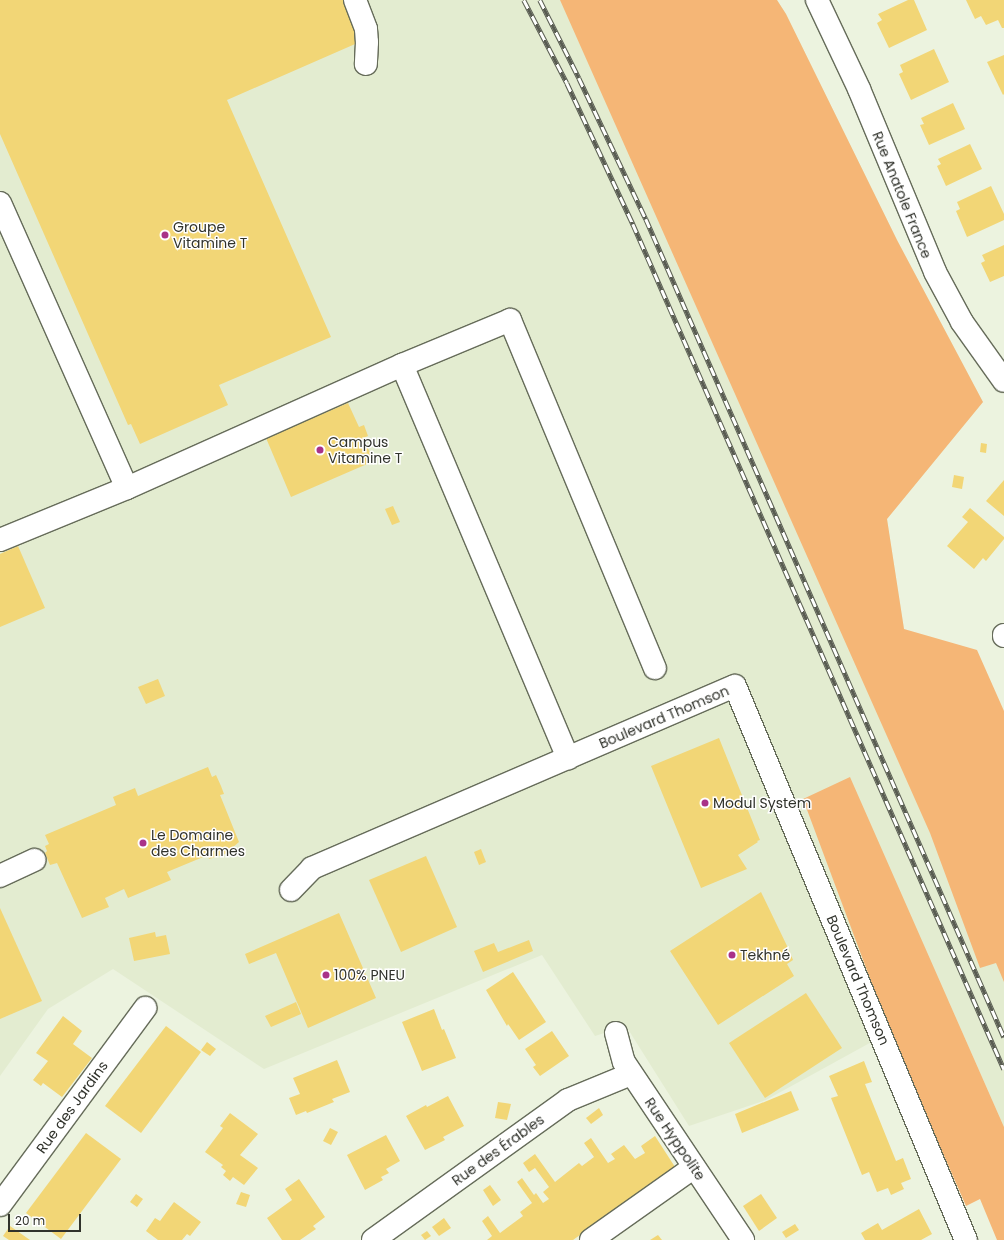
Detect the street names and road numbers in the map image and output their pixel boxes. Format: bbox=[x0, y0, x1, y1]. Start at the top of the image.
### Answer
street label: Rue Anatole France bbox=[869, 129, 935, 261]
street label: Boulevard Thomson bbox=[597, 682, 731, 752]
street label: Boulevard Thomson bbox=[823, 913, 893, 1047]
street label: Rue des Jardins bbox=[33, 1057, 111, 1157]
street label: Rue Hyppolite bbox=[641, 1095, 709, 1183]
street label: Rue des Érables bbox=[449, 1111, 547, 1189]

